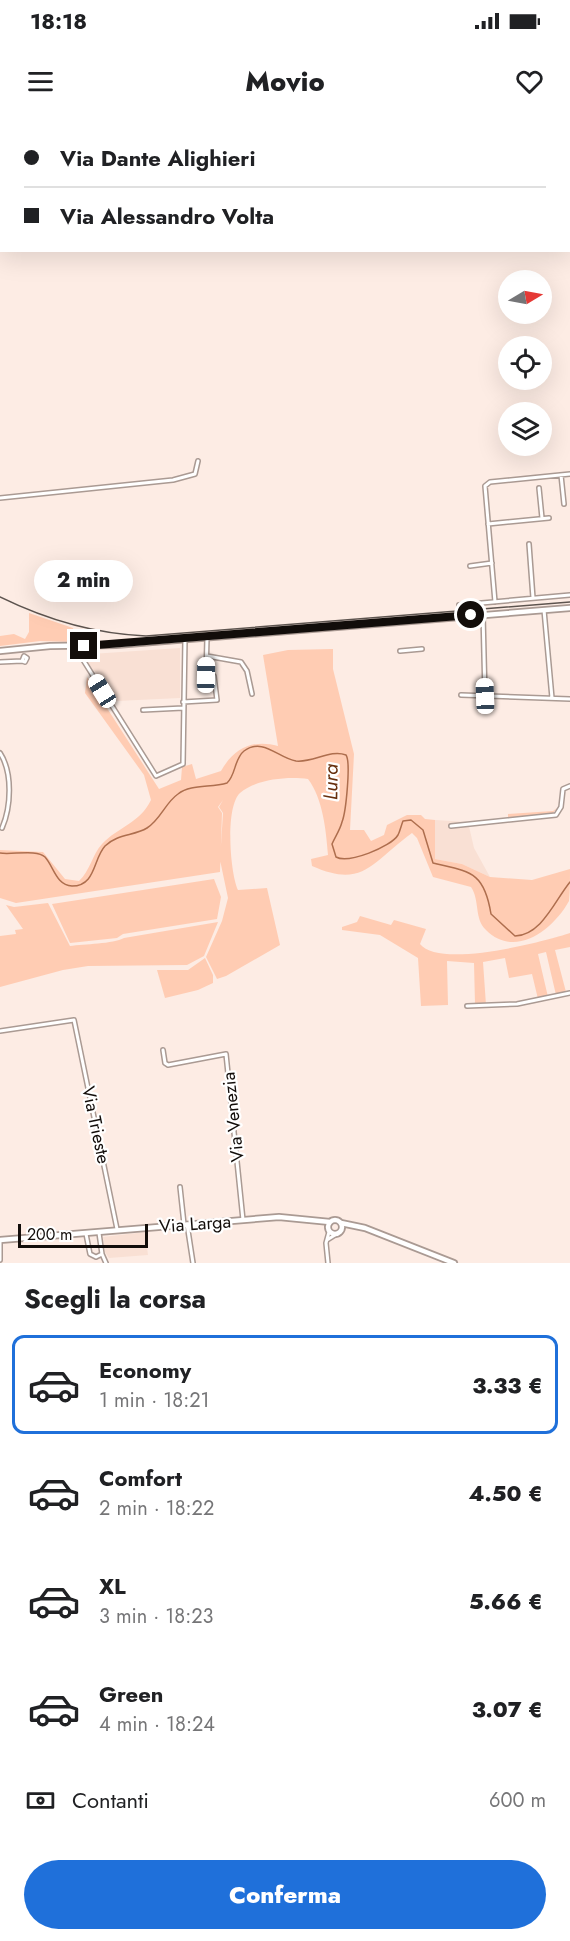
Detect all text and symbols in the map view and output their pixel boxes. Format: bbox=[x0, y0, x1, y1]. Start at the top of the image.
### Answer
text: 18:18 bbox=[30, 5, 87, 37]
text: Movio bbox=[245, 62, 325, 101]
icon: menu bbox=[24, 65, 57, 98]
icon: heart bbox=[513, 65, 546, 98]
text: Via Dante Alighieri bbox=[60, 142, 255, 174]
text: Via Alessandro Volta bbox=[60, 200, 274, 232]
north arrow bbox=[498, 270, 552, 324]
map controls bbox=[498, 270, 552, 456]
button: locate bbox=[498, 336, 552, 390]
button: layers bbox=[498, 402, 552, 456]
callout: 2 min bbox=[34, 559, 134, 601]
text: 2 min bbox=[57, 566, 110, 595]
route start bbox=[457, 601, 484, 628]
route end bbox=[70, 632, 97, 659]
car bbox=[197, 657, 215, 693]
car bbox=[85, 671, 119, 711]
car bbox=[475, 678, 495, 714]
water label: Lura bbox=[316, 764, 346, 800]
street label: Via Venezia bbox=[215, 1071, 251, 1163]
street label: Via Trieste bbox=[75, 1084, 117, 1166]
street label: Via Larga bbox=[158, 1209, 232, 1239]
scale bar bbox=[18, 1221, 148, 1248]
text: 200 m bbox=[27, 1223, 73, 1246]
text: Scegli la corsa bbox=[24, 1279, 206, 1318]
text: Economy bbox=[99, 1354, 191, 1386]
icon: car bbox=[27, 1358, 81, 1412]
text: 3.33 € bbox=[472, 1369, 543, 1401]
text: 1 min · 18:21 bbox=[99, 1386, 210, 1415]
text: Comfort bbox=[99, 1462, 182, 1494]
icon: car bbox=[27, 1466, 81, 1520]
text: 4.50 € bbox=[468, 1477, 543, 1509]
text: 2 min · 18:22 bbox=[99, 1494, 214, 1523]
text: XL bbox=[99, 1570, 126, 1602]
icon: car bbox=[27, 1574, 81, 1628]
text: 5.66 € bbox=[469, 1585, 543, 1617]
text: 3 min · 18:23 bbox=[99, 1602, 213, 1631]
text: Green bbox=[99, 1678, 163, 1710]
icon: car bbox=[27, 1682, 81, 1736]
text: 3.07 € bbox=[472, 1693, 543, 1725]
text: 4 min · 18:24 bbox=[99, 1710, 215, 1739]
icon: cash bbox=[24, 1784, 57, 1817]
text: Contanti bbox=[72, 1784, 149, 1816]
text: 600 m bbox=[489, 1786, 546, 1815]
button: Conferma bbox=[24, 1860, 546, 1929]

